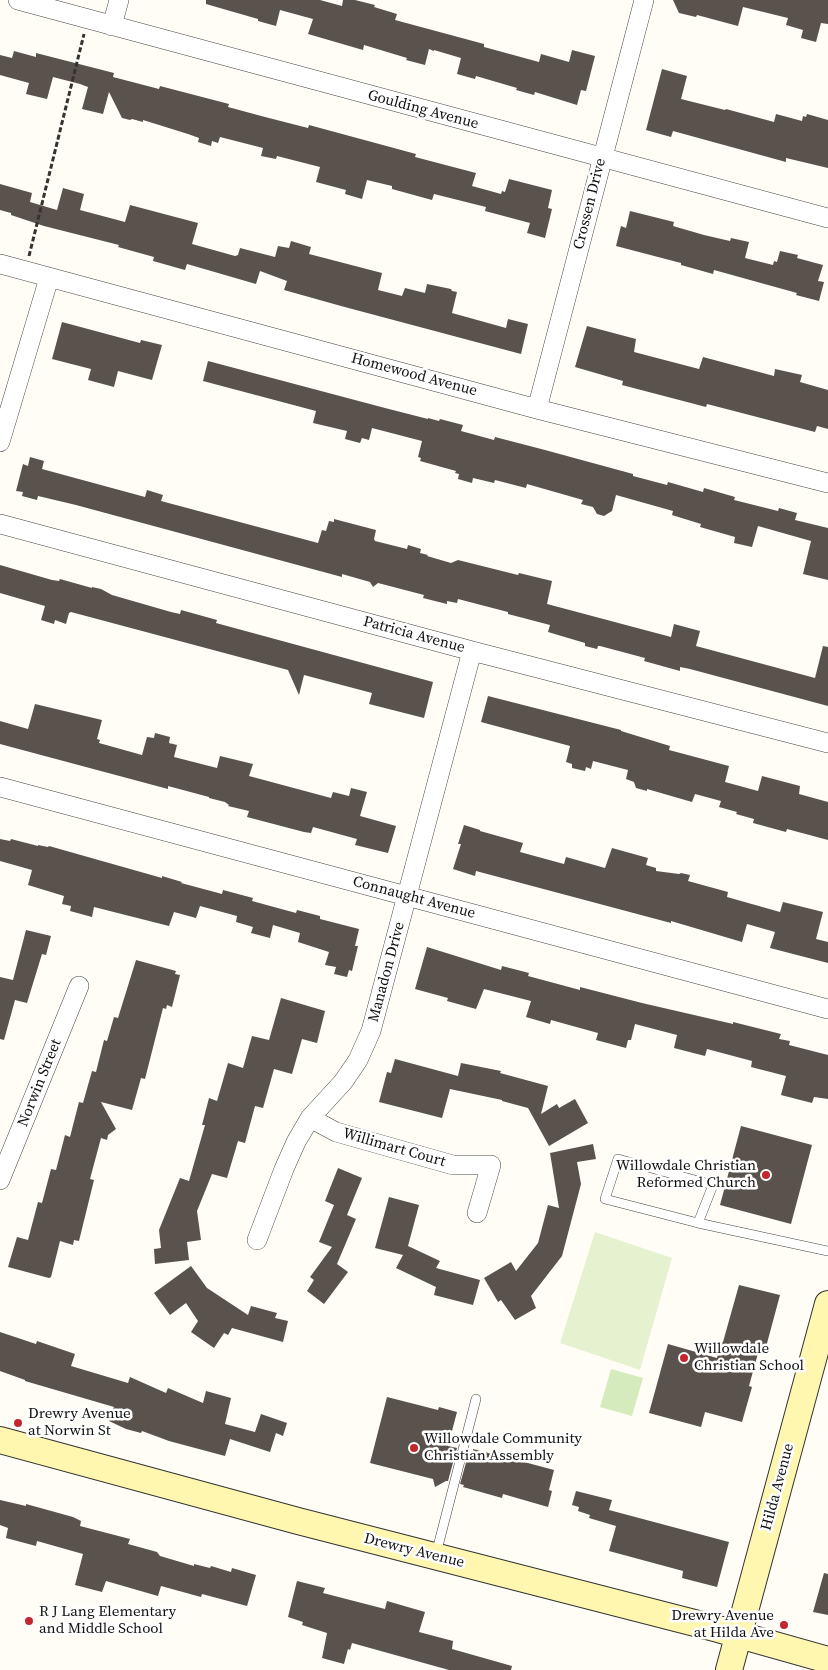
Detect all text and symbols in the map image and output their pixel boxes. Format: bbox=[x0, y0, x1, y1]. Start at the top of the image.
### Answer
street label: Goulding Avenue bbox=[366, 87, 480, 133]
street label: Crossen Drive bbox=[570, 157, 610, 251]
street label: Homewood Avenue bbox=[349, 350, 479, 400]
street label: Patricia Avenue bbox=[361, 613, 467, 657]
street label: Connaught Avenue bbox=[351, 873, 477, 923]
street label: Manadon Drive bbox=[365, 920, 409, 1024]
street label: Norwin Street bbox=[14, 1037, 66, 1129]
street label: Willimart Court bbox=[341, 1125, 447, 1171]
place label: Willowdale Christian Reformed Church bbox=[616, 1157, 756, 1192]
marker: Willowdale Christian Reformed Church bbox=[760, 1169, 772, 1181]
place label: Willowdale Christian School bbox=[694, 1340, 804, 1375]
marker: Willowdale Christian School bbox=[678, 1352, 690, 1364]
place label: Drewry Avenue at Norwin St bbox=[28, 1405, 131, 1440]
marker: Drewry Avenue at Norwin St bbox=[12, 1417, 24, 1429]
place label: Willowdale Community Christian Assembly bbox=[424, 1430, 582, 1465]
street label: Hilda Avenue bbox=[758, 1441, 798, 1533]
marker: Willowdale Community Christian Assembly bbox=[408, 1442, 420, 1454]
street label: Drewry Avenue bbox=[362, 1530, 466, 1572]
place label: R J Lang Elementary and Middle School bbox=[39, 1603, 176, 1638]
place label: Drewry Avenue at Hilda Ave bbox=[671, 1607, 774, 1642]
marker: R J Lang Elementary and Middle School bbox=[23, 1615, 35, 1627]
marker: Drewry Avenue at Hilda Ave bbox=[778, 1619, 790, 1631]

